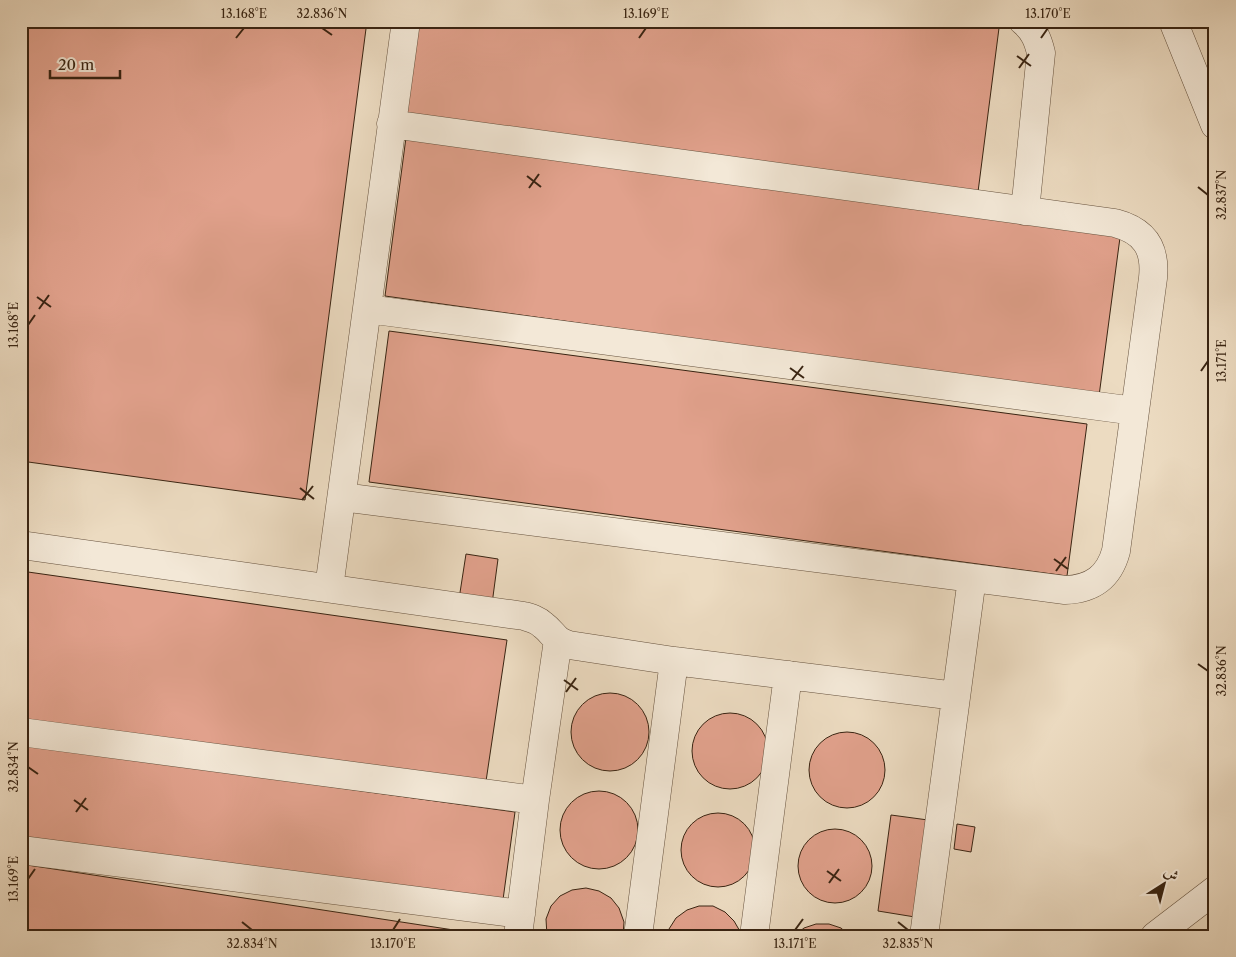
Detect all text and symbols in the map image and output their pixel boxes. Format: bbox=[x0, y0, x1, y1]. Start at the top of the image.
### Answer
text: 13.168°E bbox=[221, 6, 267, 21]
text: 32.836°N bbox=[296, 6, 348, 21]
text: 13.169°E bbox=[623, 6, 669, 21]
text: 13.170°E bbox=[1025, 6, 1071, 21]
scale bar bbox=[50, 48, 120, 80]
text: 20 m bbox=[58, 55, 94, 74]
text: 32.837°N bbox=[1214, 170, 1229, 220]
text: 13.168°E bbox=[6, 302, 21, 348]
text: 13.171°E bbox=[1214, 340, 1229, 382]
text: 32.836°N bbox=[1214, 645, 1229, 697]
text: 32.834°N bbox=[6, 741, 21, 793]
text: 13.169°E bbox=[6, 856, 21, 902]
north arrow bbox=[1138, 860, 1188, 910]
text: ش bbox=[1161, 862, 1183, 885]
text: 32.834°N bbox=[226, 936, 278, 951]
text: 13.170°E bbox=[370, 936, 416, 951]
text: 13.171°E bbox=[774, 936, 816, 951]
text: 32.835°N bbox=[883, 936, 933, 951]

